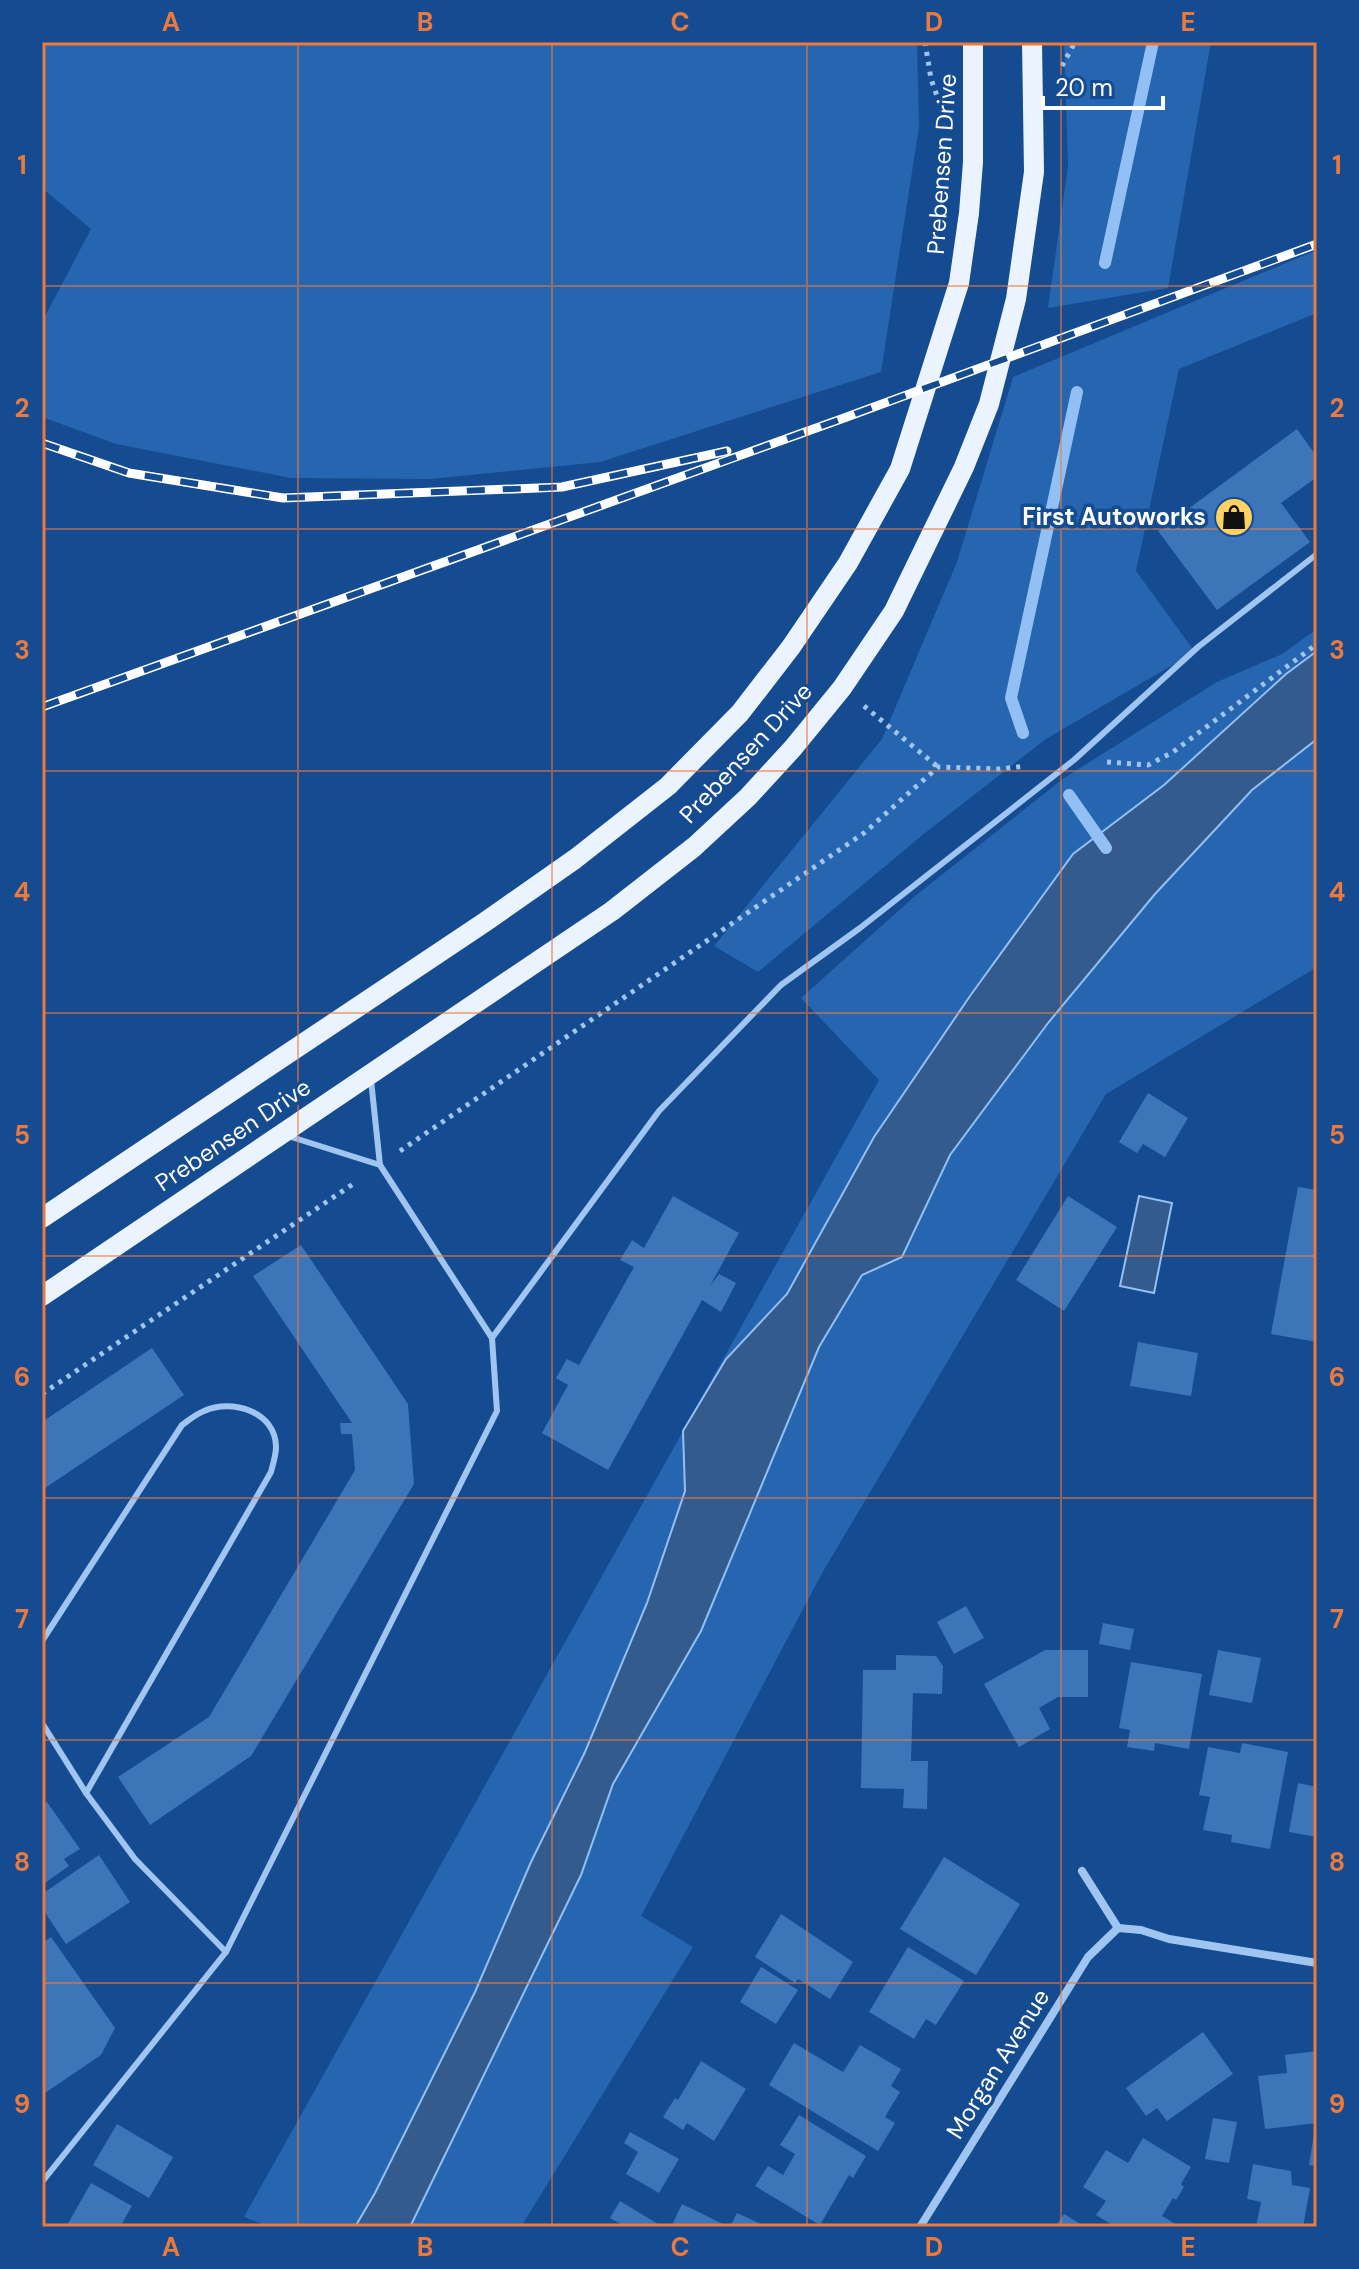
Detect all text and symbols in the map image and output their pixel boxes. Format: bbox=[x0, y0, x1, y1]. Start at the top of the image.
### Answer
text: A bbox=[162, 5, 180, 39]
text: B bbox=[417, 5, 433, 39]
text: C bbox=[670, 5, 690, 39]
text: D bbox=[925, 5, 943, 39]
text: E bbox=[1180, 5, 1196, 39]
scale bar bbox=[1043, 60, 1163, 110]
text: 20 m bbox=[1055, 72, 1113, 103]
street label: Prebensen Drive bbox=[920, 73, 963, 255]
text: 1 bbox=[17, 148, 27, 182]
text: 1 bbox=[1332, 148, 1342, 182]
text: 2 bbox=[14, 391, 30, 425]
text: 2 bbox=[1329, 391, 1345, 425]
shop icon: First Autoworks bbox=[1213, 496, 1255, 538]
place label: First Autoworks bbox=[1022, 501, 1206, 532]
text: 3 bbox=[14, 633, 30, 667]
text: 3 bbox=[1329, 633, 1345, 667]
street label: Prebensen Drive bbox=[673, 676, 819, 829]
text: 4 bbox=[14, 875, 30, 909]
text: 4 bbox=[1329, 875, 1345, 909]
street label: Prebensen Drive bbox=[149, 1071, 316, 1198]
text: 5 bbox=[14, 1118, 30, 1152]
text: 5 bbox=[1329, 1118, 1345, 1152]
text: 6 bbox=[14, 1360, 30, 1394]
text: 6 bbox=[1329, 1360, 1345, 1394]
text: 7 bbox=[15, 1602, 29, 1636]
text: 7 bbox=[1330, 1602, 1344, 1636]
text: 8 bbox=[14, 1845, 30, 1879]
text: 8 bbox=[1329, 1845, 1345, 1879]
street label: Morgan Avenue bbox=[939, 1983, 1056, 2145]
text: 9 bbox=[14, 2087, 30, 2121]
text: 9 bbox=[1329, 2087, 1345, 2121]
text: A bbox=[162, 2230, 180, 2264]
text: B bbox=[417, 2230, 433, 2264]
text: C bbox=[670, 2230, 690, 2264]
text: D bbox=[925, 2230, 943, 2264]
text: E bbox=[1180, 2230, 1196, 2264]

